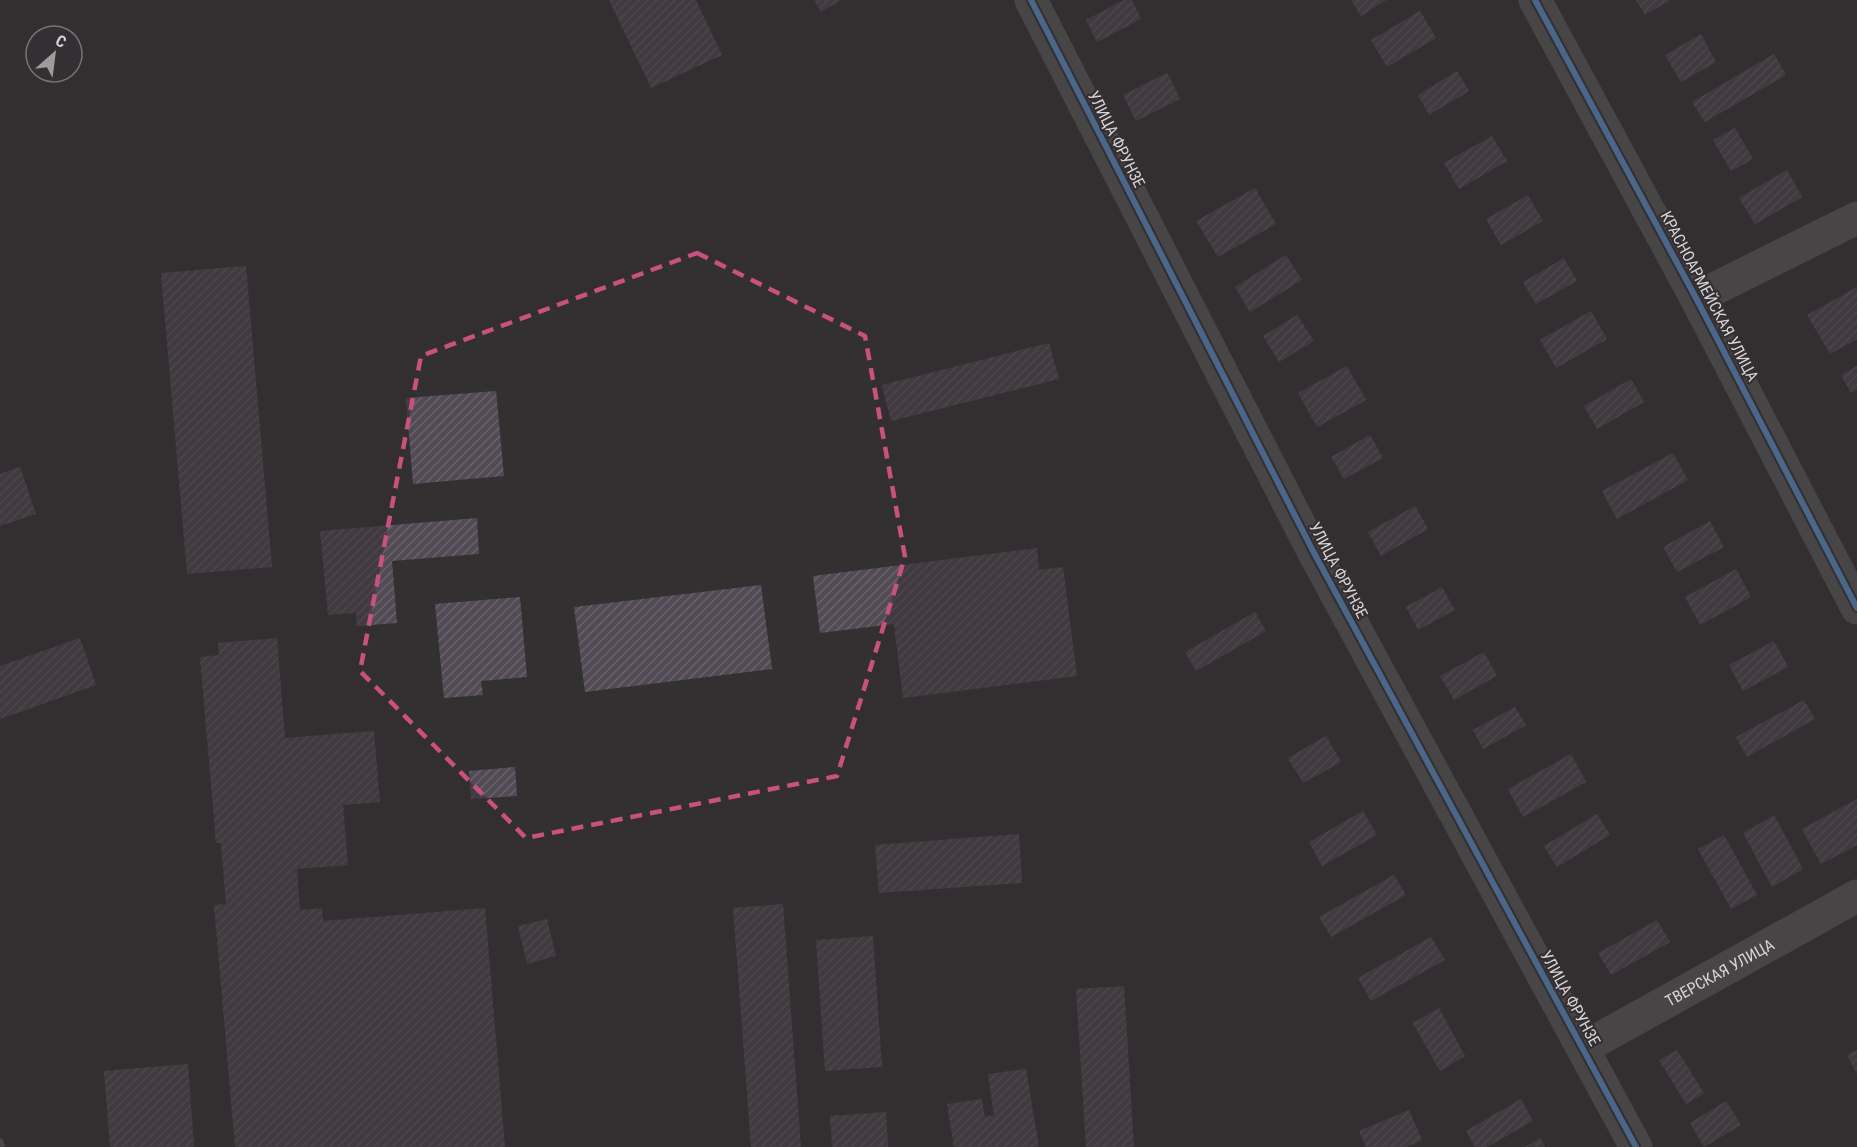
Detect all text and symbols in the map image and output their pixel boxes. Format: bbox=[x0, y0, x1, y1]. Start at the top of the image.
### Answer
north arrow bbox=[24, 24, 84, 84]
text: С bbox=[52, 31, 69, 52]
street label: УЛИЦА ФРУНЗЕ bbox=[1084, 88, 1149, 191]
street label: КРАСНОАРМЕЙСКАЯ УЛИЦА bbox=[1657, 208, 1763, 385]
street label: УЛИЦА ФРУНЗЕ bbox=[1305, 519, 1372, 622]
street label: ТВЕРСКАЯ УЛИЦА bbox=[1662, 935, 1777, 1011]
street label: УЛИЦА ФРУНЗЕ bbox=[1537, 947, 1605, 1049]

